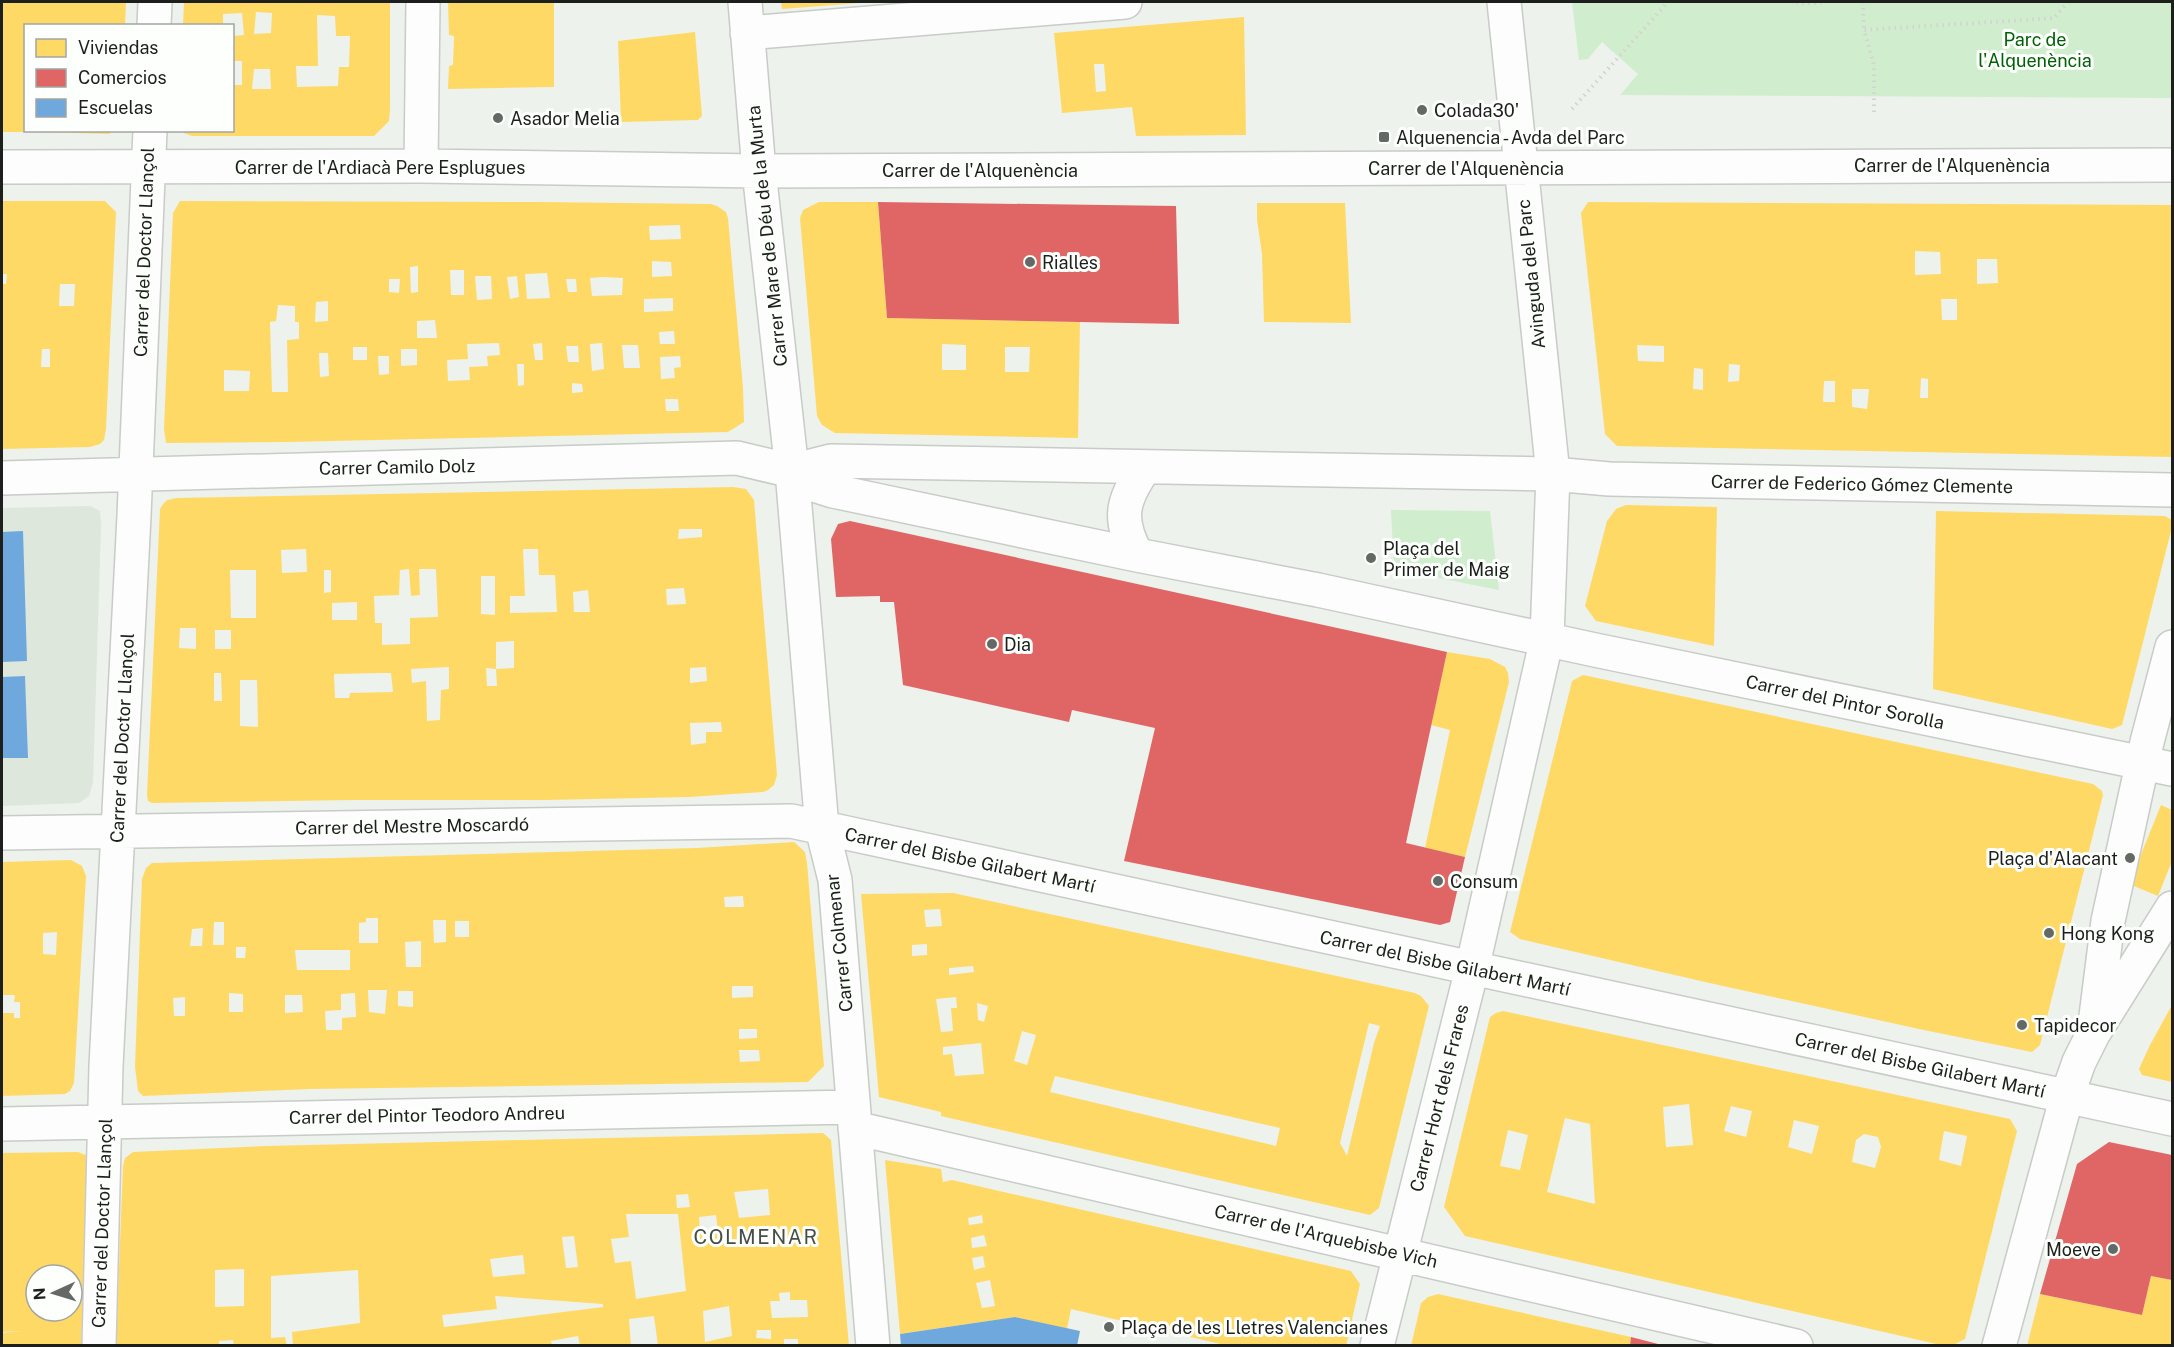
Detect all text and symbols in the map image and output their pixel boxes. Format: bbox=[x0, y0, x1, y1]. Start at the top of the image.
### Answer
legend bbox=[24, 24, 234, 132]
park label: Parc de l'Alquenència bbox=[1978, 29, 2092, 71]
text: Viviendas bbox=[78, 37, 158, 58]
text: Comercios bbox=[78, 67, 167, 88]
text: Escuelas bbox=[78, 97, 153, 118]
place label: Colada30' bbox=[1434, 100, 1519, 121]
marker: Colada30' bbox=[1415, 103, 1429, 117]
street label: Carrer Mare de Déu de la Murta bbox=[743, 105, 791, 367]
place label: Asador Melia bbox=[510, 108, 620, 129]
marker: Asador Melia bbox=[491, 111, 505, 125]
place label: Alquenencia - Avda del Parc bbox=[1396, 127, 1625, 148]
marker: Alquenencia - Avda del Parc bbox=[1377, 130, 1391, 144]
street label: Carrer del Doctor Llançol bbox=[130, 147, 158, 357]
street label: Carrer de l'Alquenència bbox=[1854, 155, 2050, 176]
street label: Carrer de l'Ardiacà Pere Esplugues bbox=[235, 157, 525, 178]
street label: Carrer de l'Alquenència bbox=[1368, 158, 1564, 179]
street label: Carrer de l'Alquenència bbox=[882, 160, 1078, 181]
street label: Avinguda del Parc bbox=[1513, 198, 1549, 350]
place label: Rialles bbox=[1042, 252, 1098, 273]
marker: Rialles bbox=[1023, 255, 1037, 269]
street label: Carrer Camilo Dolz bbox=[319, 455, 475, 479]
street label: Carrer de Federico Gómez Clemente bbox=[1711, 471, 2013, 497]
place label: Plaça del Primer de Maig bbox=[1383, 538, 1510, 580]
marker: Plaça del Primer de Maig bbox=[1364, 551, 1378, 565]
street label: Carrer del Doctor Llançol bbox=[106, 633, 138, 843]
place label: Dia bbox=[1004, 634, 1031, 655]
marker: Dia bbox=[985, 637, 999, 651]
street label: Carrer del Pintor Sorolla bbox=[1744, 671, 1946, 733]
street label: Carrer del Mestre Moscardó bbox=[295, 813, 529, 839]
street label: Carrer del Bisbe Gilabert Martí bbox=[843, 823, 1098, 897]
place label: Plaça d'Alacant bbox=[1988, 848, 2118, 869]
marker: Plaça d'Alacant bbox=[2123, 851, 2137, 865]
place label: Consum bbox=[1450, 871, 1518, 892]
street label: Carrer Colmenar bbox=[821, 873, 857, 1013]
marker: Consum bbox=[1431, 874, 1445, 888]
place label: Hong Kong bbox=[2061, 923, 2154, 944]
street label: Carrer del Bisbe Gilabert Martí bbox=[1318, 926, 1573, 1000]
marker: Hong Kong bbox=[2042, 926, 2056, 940]
street label: Carrer Hort dels Frares bbox=[1406, 1002, 1472, 1194]
place label: Tapidecor bbox=[2034, 1015, 2117, 1036]
marker: Tapidecor bbox=[2015, 1018, 2029, 1032]
street label: Carrer del Bisbe Gilabert Martí bbox=[1793, 1028, 2048, 1102]
street label: Carrer del Pintor Teodoro Andreu bbox=[289, 1102, 565, 1128]
street label: Carrer del Doctor Llançol bbox=[88, 1118, 116, 1328]
street label: Carrer de l'Arquebisbe Vich bbox=[1212, 1200, 1440, 1272]
district label: COLMENAR bbox=[693, 1225, 819, 1249]
place label: Moeve bbox=[2046, 1239, 2101, 1260]
marker: Moeve bbox=[2106, 1242, 2120, 1256]
north arrow bbox=[24, 1263, 84, 1323]
text: N bbox=[30, 1287, 49, 1301]
place label: Plaça de les Lletres Valencianes bbox=[1121, 1317, 1388, 1338]
marker: Plaça de les Lletres Valencianes bbox=[1102, 1320, 1116, 1334]

